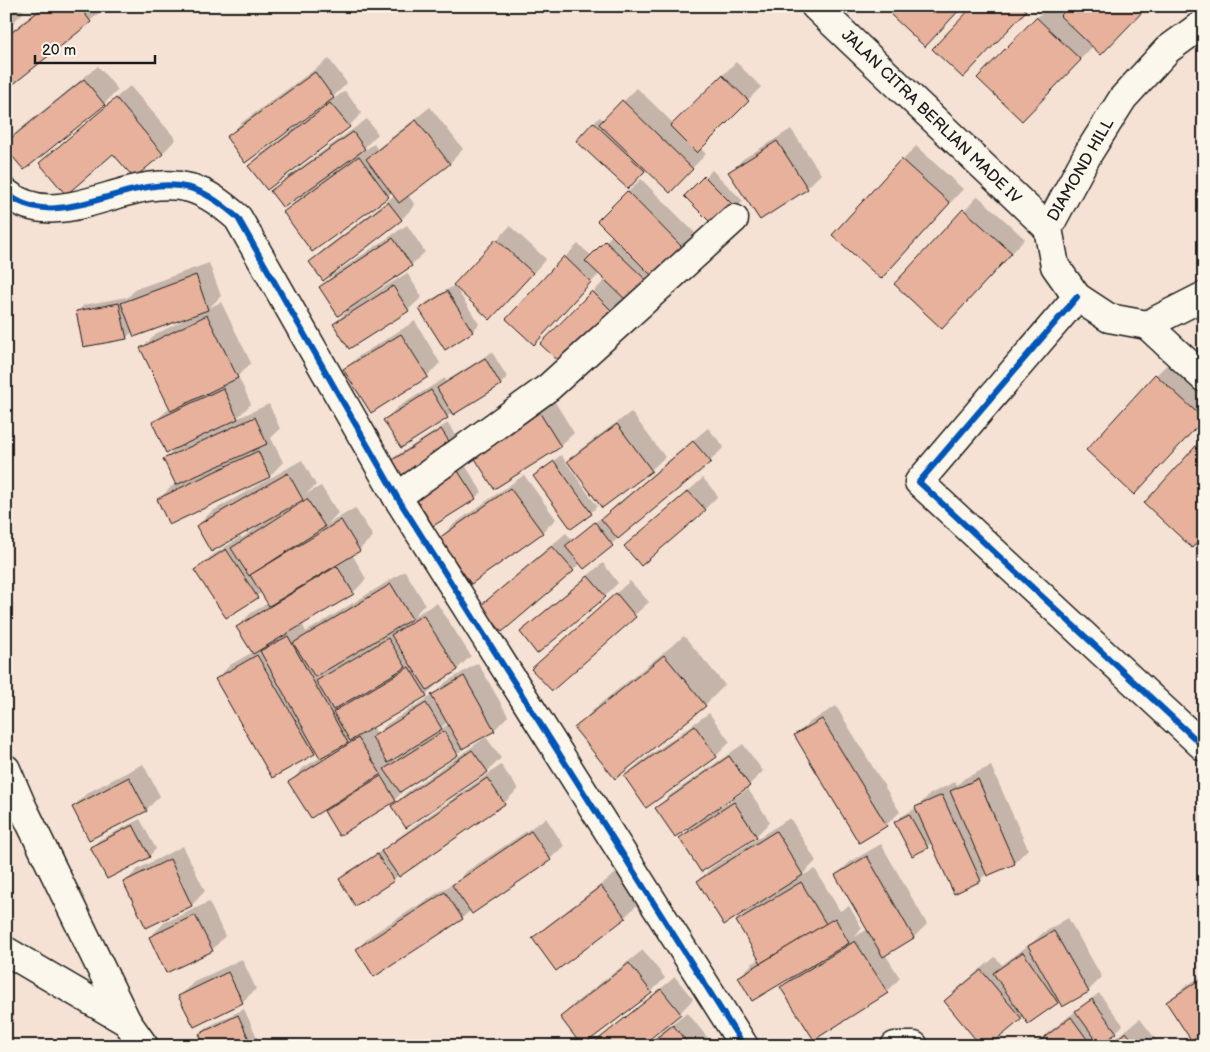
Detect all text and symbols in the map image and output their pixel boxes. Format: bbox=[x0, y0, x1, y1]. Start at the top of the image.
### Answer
street label: JALAN CITRA BERLIAN MADE IV bbox=[837, 26, 1025, 208]
scale bar bbox=[35, 32, 155, 64]
text: 20 m bbox=[42, 41, 76, 60]
street label: DIAMOND HILL bbox=[1044, 115, 1118, 225]

